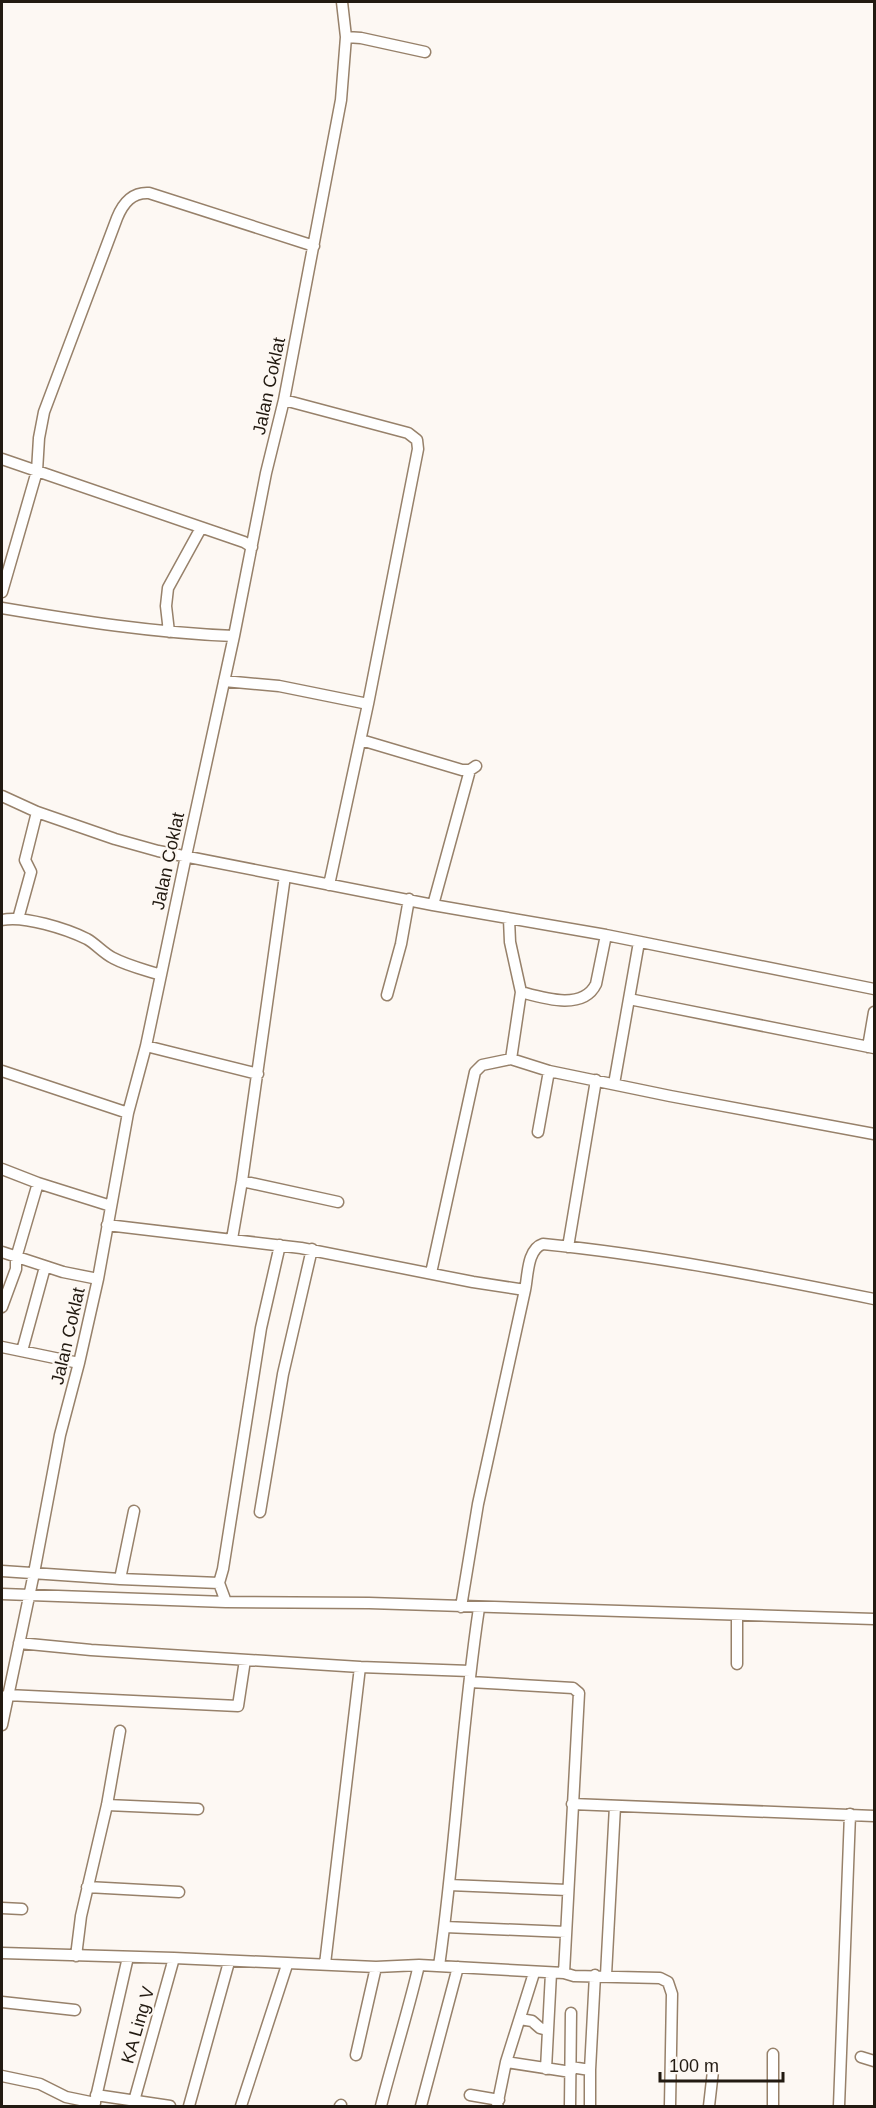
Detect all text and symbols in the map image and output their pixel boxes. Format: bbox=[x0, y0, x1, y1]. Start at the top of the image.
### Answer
street label: Jalan Coklat bbox=[249, 335, 289, 437]
street label: Jalan Coklat bbox=[148, 810, 188, 912]
street label: Jalan Coklat bbox=[47, 1285, 89, 1387]
street label: KA Ling V bbox=[117, 1984, 159, 2066]
scale bar bbox=[660, 2045, 783, 2083]
text: 100 m bbox=[669, 2056, 719, 2076]

